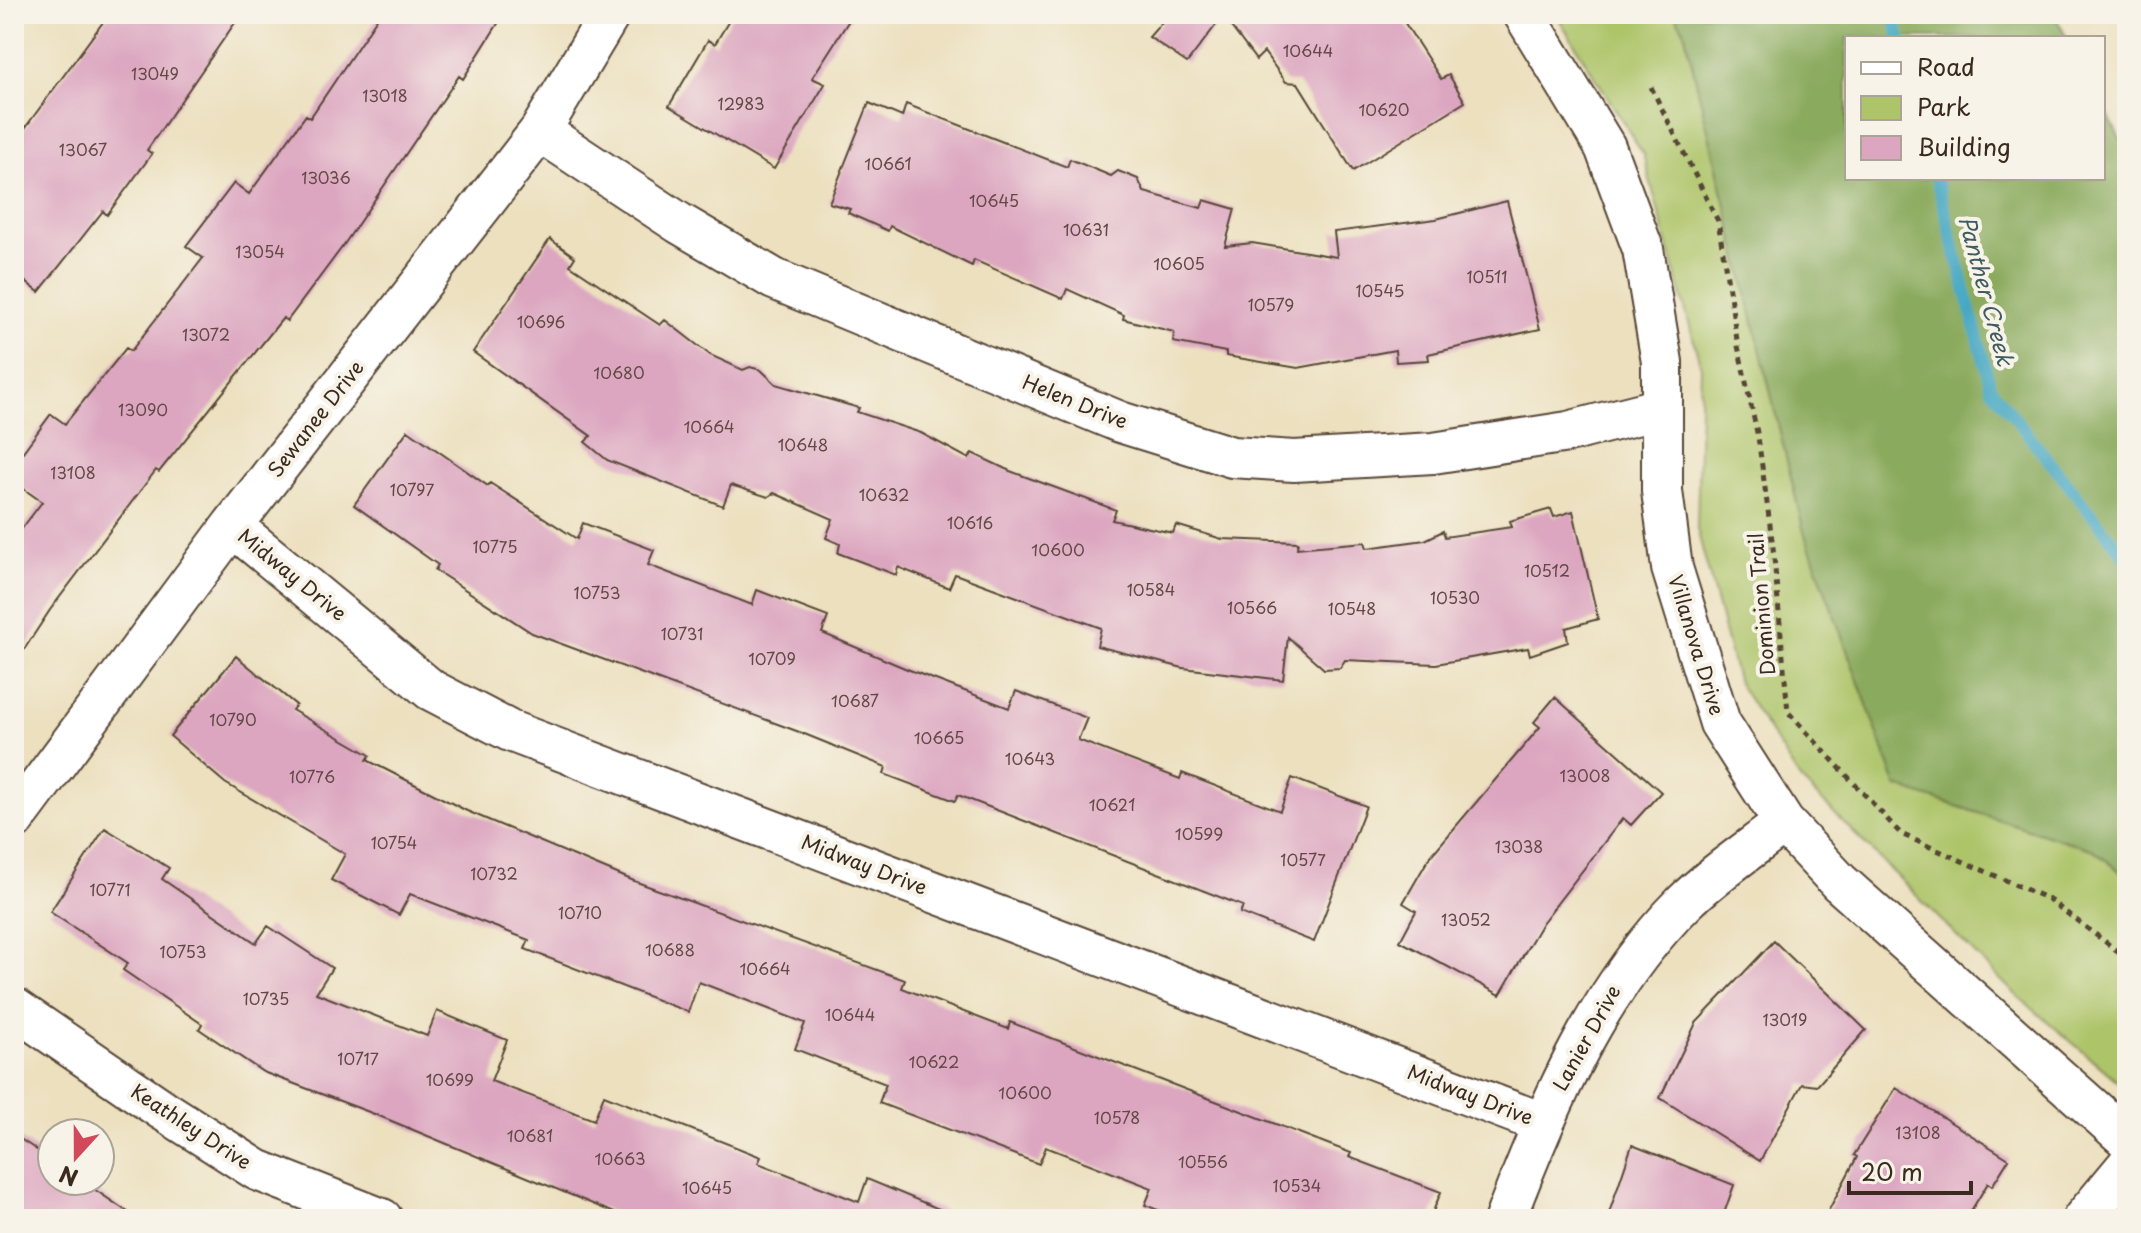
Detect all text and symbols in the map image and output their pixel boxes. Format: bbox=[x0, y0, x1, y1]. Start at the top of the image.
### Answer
legend bbox=[1845, 36, 2105, 180]
house number: 10644 bbox=[1283, 38, 1333, 62]
text: Road bbox=[1917, 48, 1975, 84]
house number: 13049 bbox=[131, 61, 179, 85]
house number: 13018 bbox=[362, 83, 408, 107]
text: Park bbox=[1917, 88, 1971, 124]
house number: 12983 bbox=[718, 91, 764, 115]
house number: 10620 bbox=[1358, 97, 1410, 121]
text: Building bbox=[1917, 128, 2011, 164]
house number: 13067 bbox=[59, 137, 107, 161]
house number: 10661 bbox=[864, 151, 912, 175]
house number: 13036 bbox=[301, 165, 351, 189]
house number: 10645 bbox=[969, 188, 1019, 212]
water label: Panther Creek bbox=[1952, 212, 2024, 371]
house number: 10631 bbox=[1063, 217, 1109, 241]
house number: 13054 bbox=[235, 239, 285, 263]
house number: 10605 bbox=[1153, 251, 1205, 275]
house number: 10511 bbox=[1467, 264, 1507, 288]
house number: 10545 bbox=[1355, 278, 1405, 302]
house number: 10579 bbox=[1248, 292, 1294, 316]
house number: 10696 bbox=[517, 309, 565, 333]
house number: 13072 bbox=[182, 322, 230, 346]
street label: Sewanee Drive bbox=[260, 354, 370, 483]
house number: 10680 bbox=[593, 360, 645, 384]
street label: Helen Drive bbox=[1018, 366, 1133, 436]
house number: 13090 bbox=[118, 397, 168, 421]
house number: 10664 bbox=[683, 414, 735, 438]
house number: 10648 bbox=[778, 432, 828, 456]
house number: 13108 bbox=[50, 460, 96, 484]
house number: 10797 bbox=[390, 477, 434, 501]
house number: 10632 bbox=[859, 482, 909, 506]
house number: 10616 bbox=[947, 510, 993, 534]
street label: Midway Drive bbox=[232, 521, 354, 628]
street label: Dominion Trail bbox=[1740, 532, 1782, 677]
house number: 10775 bbox=[472, 534, 518, 558]
house number: 10600 bbox=[1031, 537, 1085, 561]
house number: 10512 bbox=[1524, 558, 1570, 582]
street label: Villanova Drive bbox=[1661, 571, 1733, 719]
house number: 10584 bbox=[1127, 577, 1175, 601]
house number: 10753 bbox=[574, 580, 620, 604]
house number: 10530 bbox=[1430, 585, 1480, 609]
house number: 10566 bbox=[1227, 595, 1277, 619]
house number: 10548 bbox=[1328, 596, 1376, 620]
house number: 10731 bbox=[661, 621, 703, 645]
house number: 10709 bbox=[748, 646, 796, 670]
house number: 10687 bbox=[831, 688, 879, 712]
house number: 10790 bbox=[209, 707, 257, 731]
house number: 10665 bbox=[914, 725, 964, 749]
house number: 10643 bbox=[1005, 746, 1055, 770]
house number: 13008 bbox=[1560, 763, 1610, 787]
house number: 10776 bbox=[289, 764, 335, 788]
house number: 10621 bbox=[1089, 792, 1135, 816]
house number: 10599 bbox=[1175, 821, 1223, 845]
street label: Midway Drive bbox=[797, 826, 932, 902]
house number: 10754 bbox=[371, 830, 417, 854]
house number: 13038 bbox=[1495, 834, 1543, 858]
house number: 10577 bbox=[1280, 847, 1326, 871]
house number: 10732 bbox=[470, 861, 518, 885]
house number: 10771 bbox=[90, 877, 131, 901]
house number: 10710 bbox=[558, 900, 602, 924]
house number: 13052 bbox=[1441, 907, 1491, 931]
house number: 10688 bbox=[645, 937, 695, 961]
house number: 10753 bbox=[160, 939, 206, 963]
house number: 10664 bbox=[739, 956, 791, 980]
street label: Lanier Drive bbox=[1545, 979, 1628, 1096]
house number: 10735 bbox=[243, 986, 289, 1010]
house number: 10644 bbox=[825, 1002, 875, 1026]
house number: 13019 bbox=[1763, 1007, 1807, 1031]
house number: 10717 bbox=[337, 1046, 379, 1070]
house number: 10622 bbox=[909, 1049, 959, 1073]
street label: Midway Drive bbox=[1403, 1056, 1538, 1132]
house number: 10699 bbox=[426, 1067, 474, 1091]
street label: Keathley Drive bbox=[125, 1076, 258, 1176]
house number: 10600 bbox=[998, 1080, 1052, 1104]
house number: 10578 bbox=[1094, 1105, 1140, 1129]
north arrow bbox=[36, 1117, 116, 1197]
house number: 13108 bbox=[1895, 1120, 1941, 1144]
house number: 10681 bbox=[507, 1123, 553, 1147]
scale bar bbox=[1849, 1145, 1971, 1195]
house number: 10663 bbox=[595, 1146, 645, 1170]
house number: 10556 bbox=[1178, 1149, 1228, 1173]
text: 20 m bbox=[1861, 1153, 1923, 1189]
text: N bbox=[54, 1159, 82, 1196]
house number: 10534 bbox=[1273, 1173, 1321, 1197]
house number: 10645 bbox=[682, 1175, 732, 1199]

